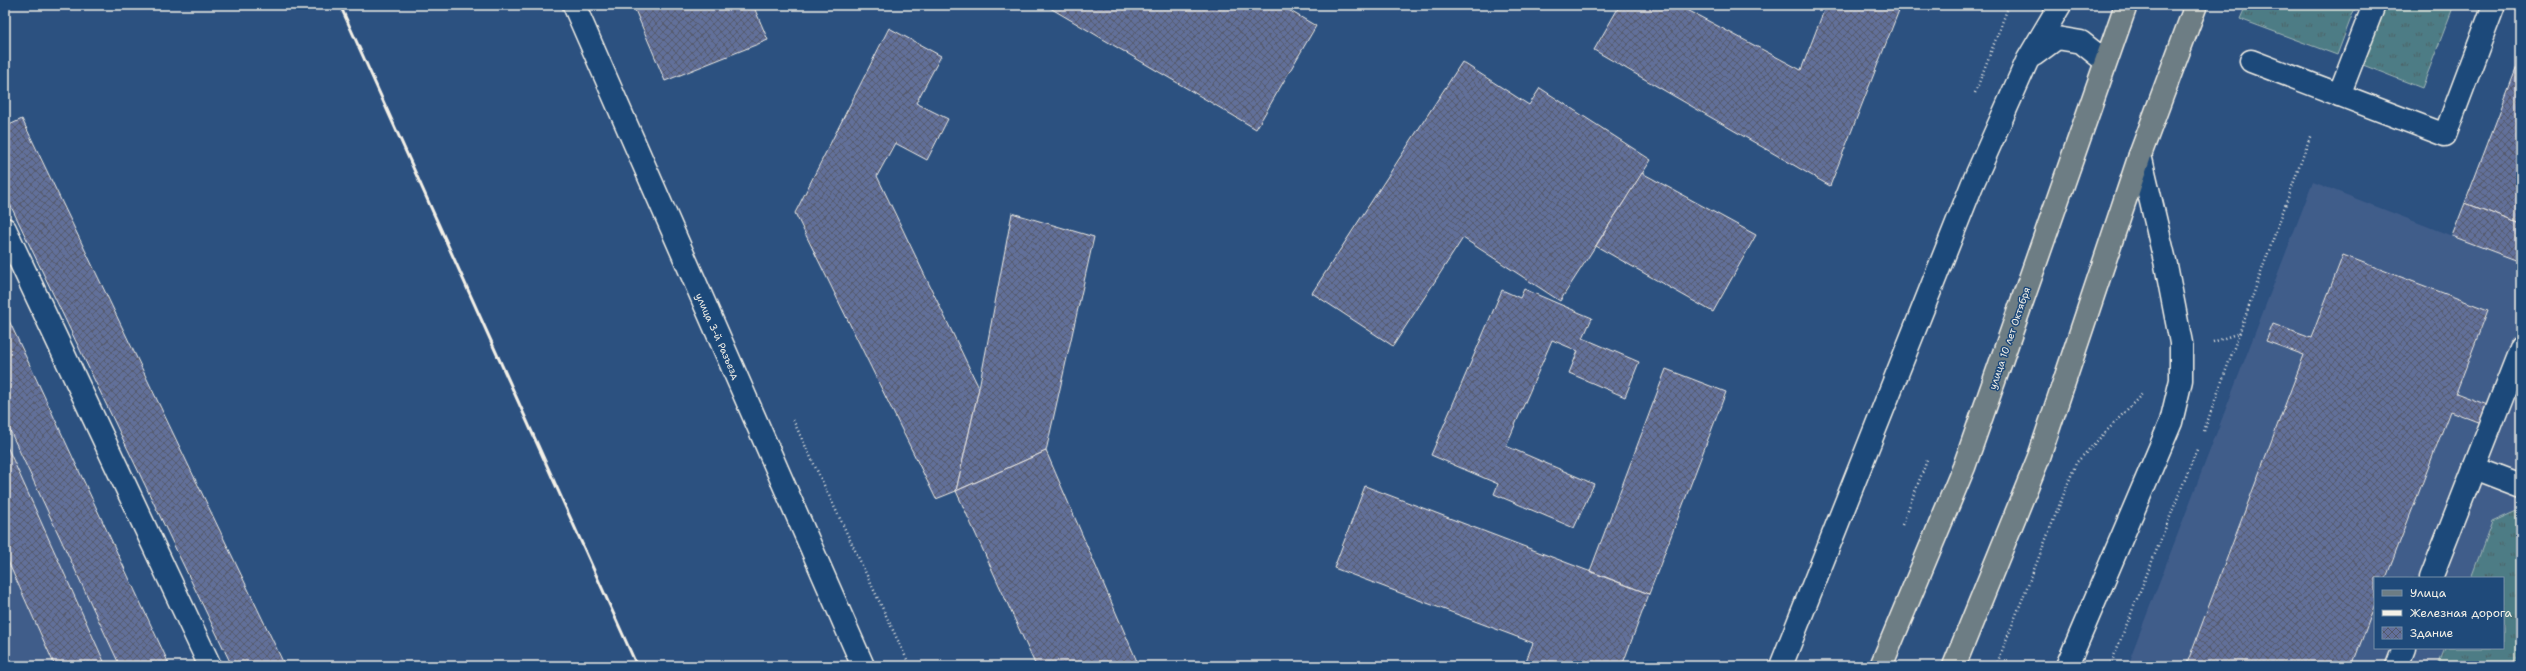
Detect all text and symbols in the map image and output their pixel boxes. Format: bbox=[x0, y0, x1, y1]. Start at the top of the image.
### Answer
street label: улица 10 лет Октября bbox=[1986, 285, 2033, 391]
street label: улица 3-й Разъезд bbox=[693, 291, 743, 382]
legend bbox=[2374, 577, 2504, 649]
text: Улица bbox=[2410, 585, 2447, 601]
text: Железная дорога bbox=[2410, 605, 2513, 621]
text: Здание bbox=[2410, 625, 2454, 641]

